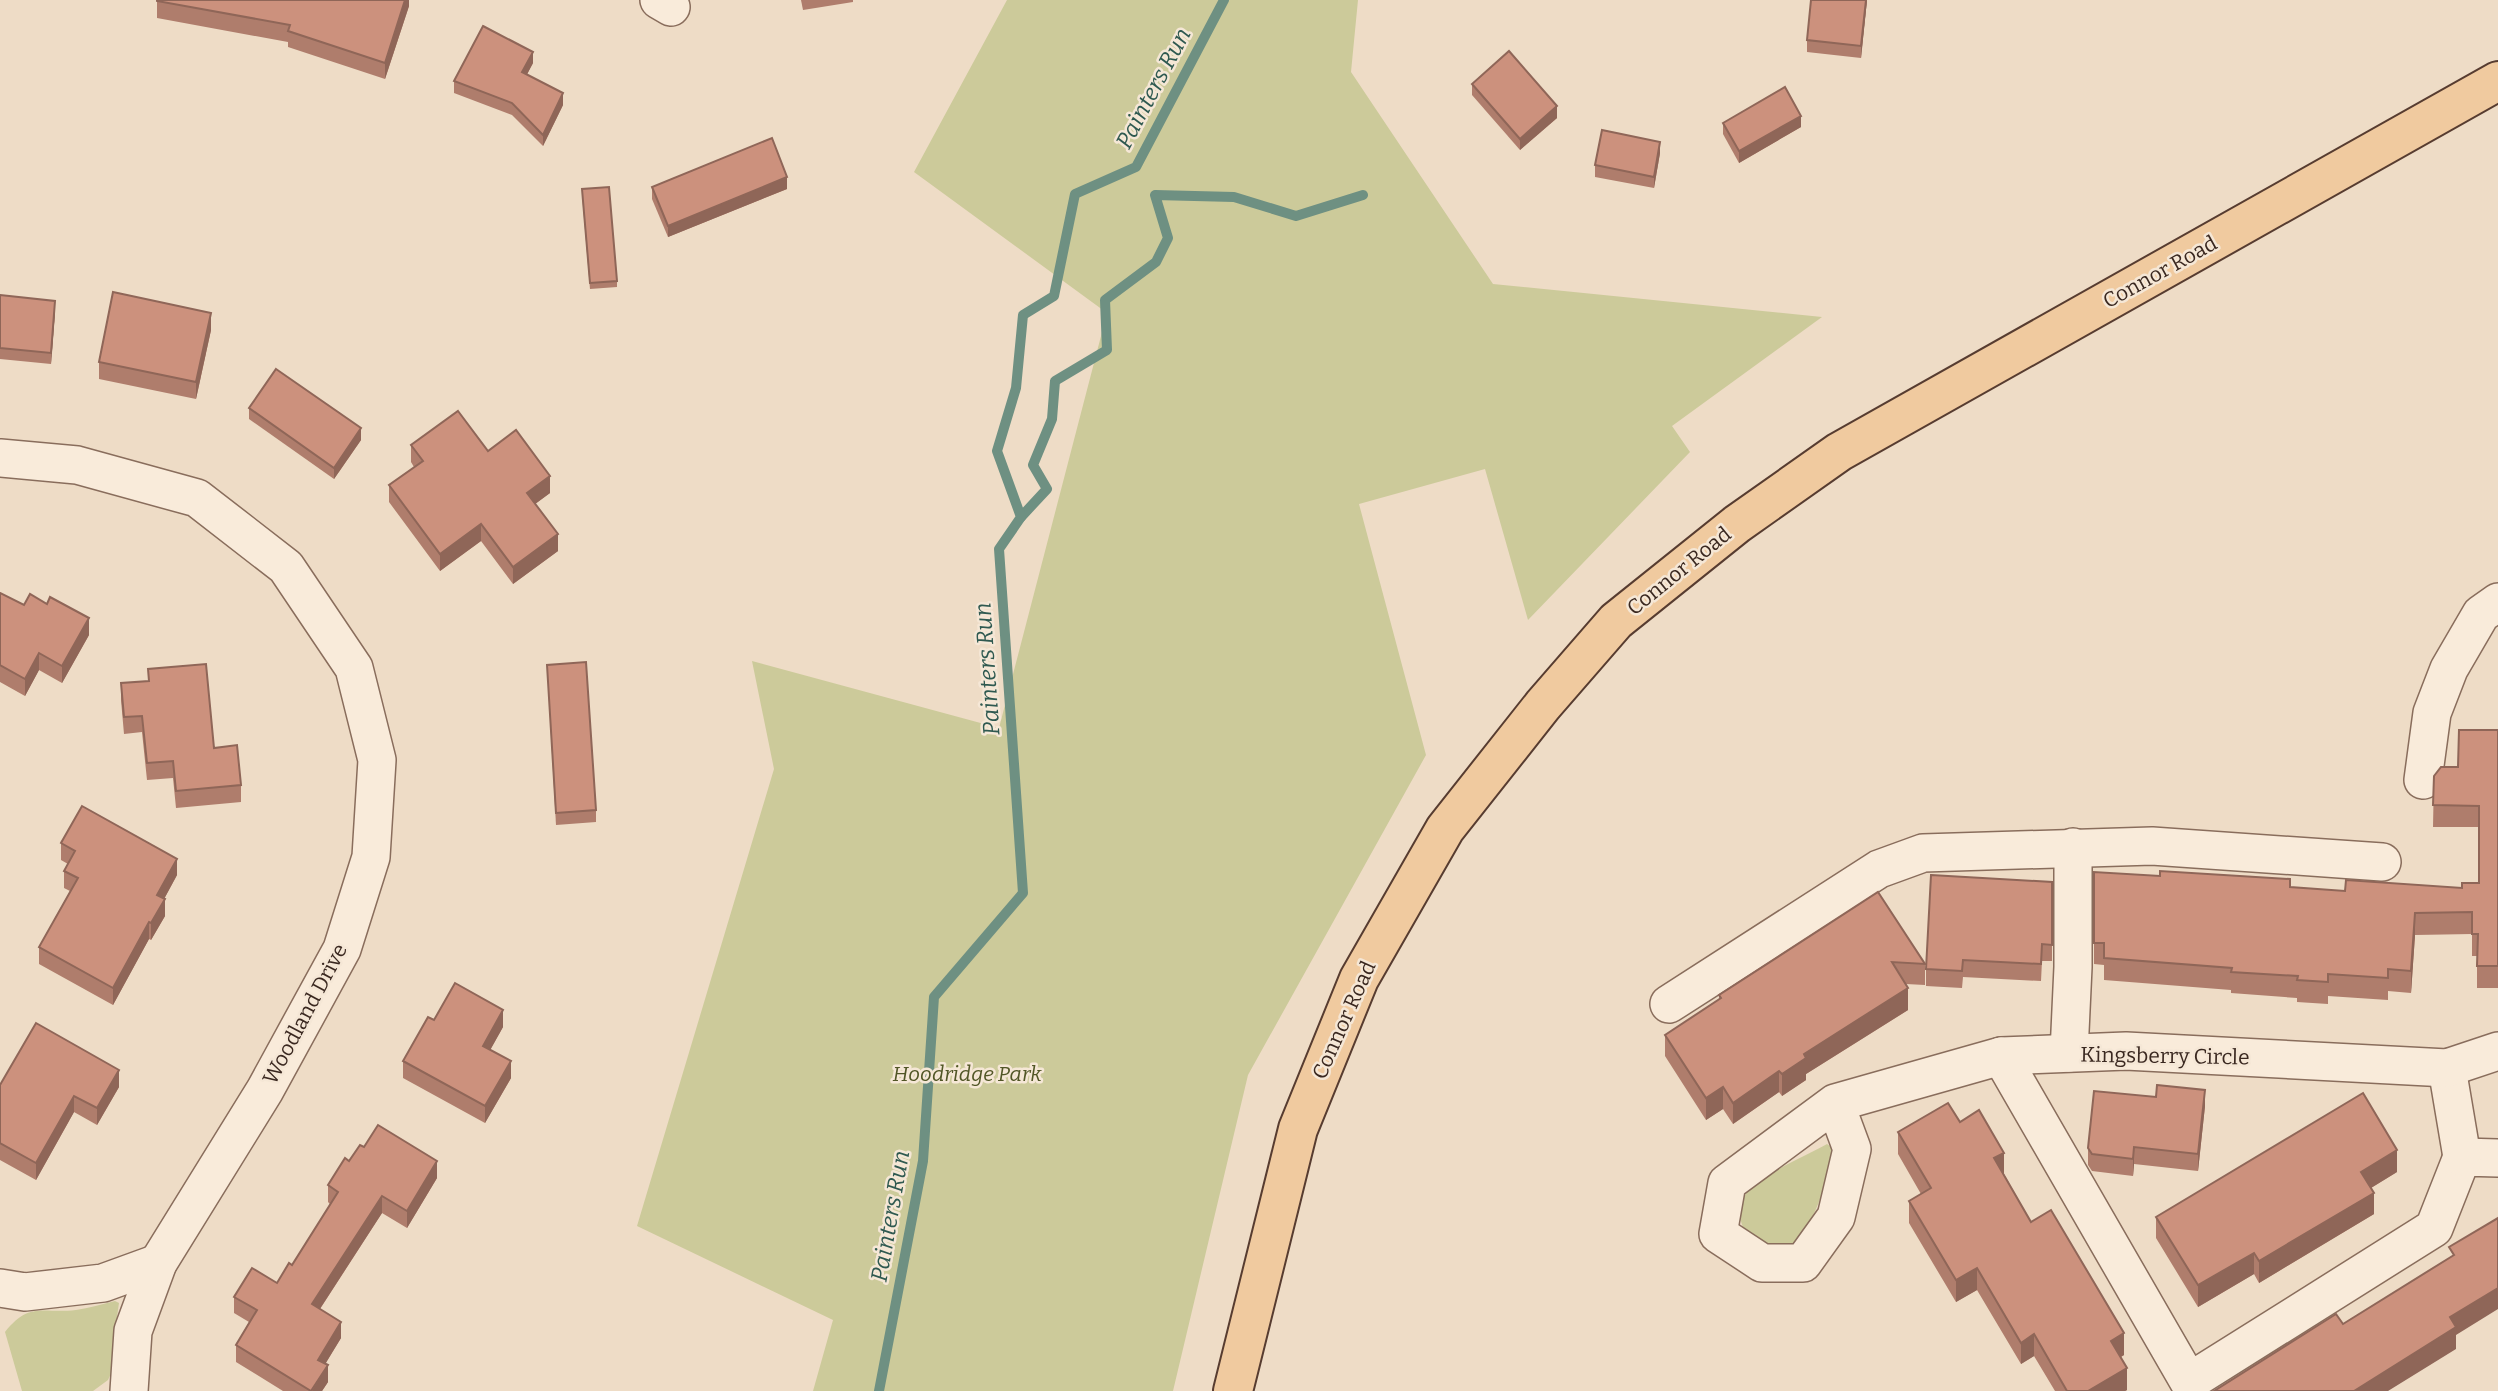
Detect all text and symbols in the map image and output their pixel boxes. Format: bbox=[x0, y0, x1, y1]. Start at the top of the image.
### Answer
water label: Painters Run bbox=[1109, 23, 1197, 153]
street label: Connor Road bbox=[2098, 230, 2222, 314]
street label: Connor Road bbox=[1622, 521, 1736, 621]
water label: Painters Run bbox=[968, 602, 1006, 736]
street label: Woodland Drive bbox=[257, 939, 353, 1089]
street label: Connor Road bbox=[1306, 957, 1382, 1083]
street label: Kingsberry Circle bbox=[2080, 1042, 2250, 1070]
park label: Hoodridge Park bbox=[892, 1061, 1042, 1087]
water label: Painters Run bbox=[865, 1148, 915, 1284]

